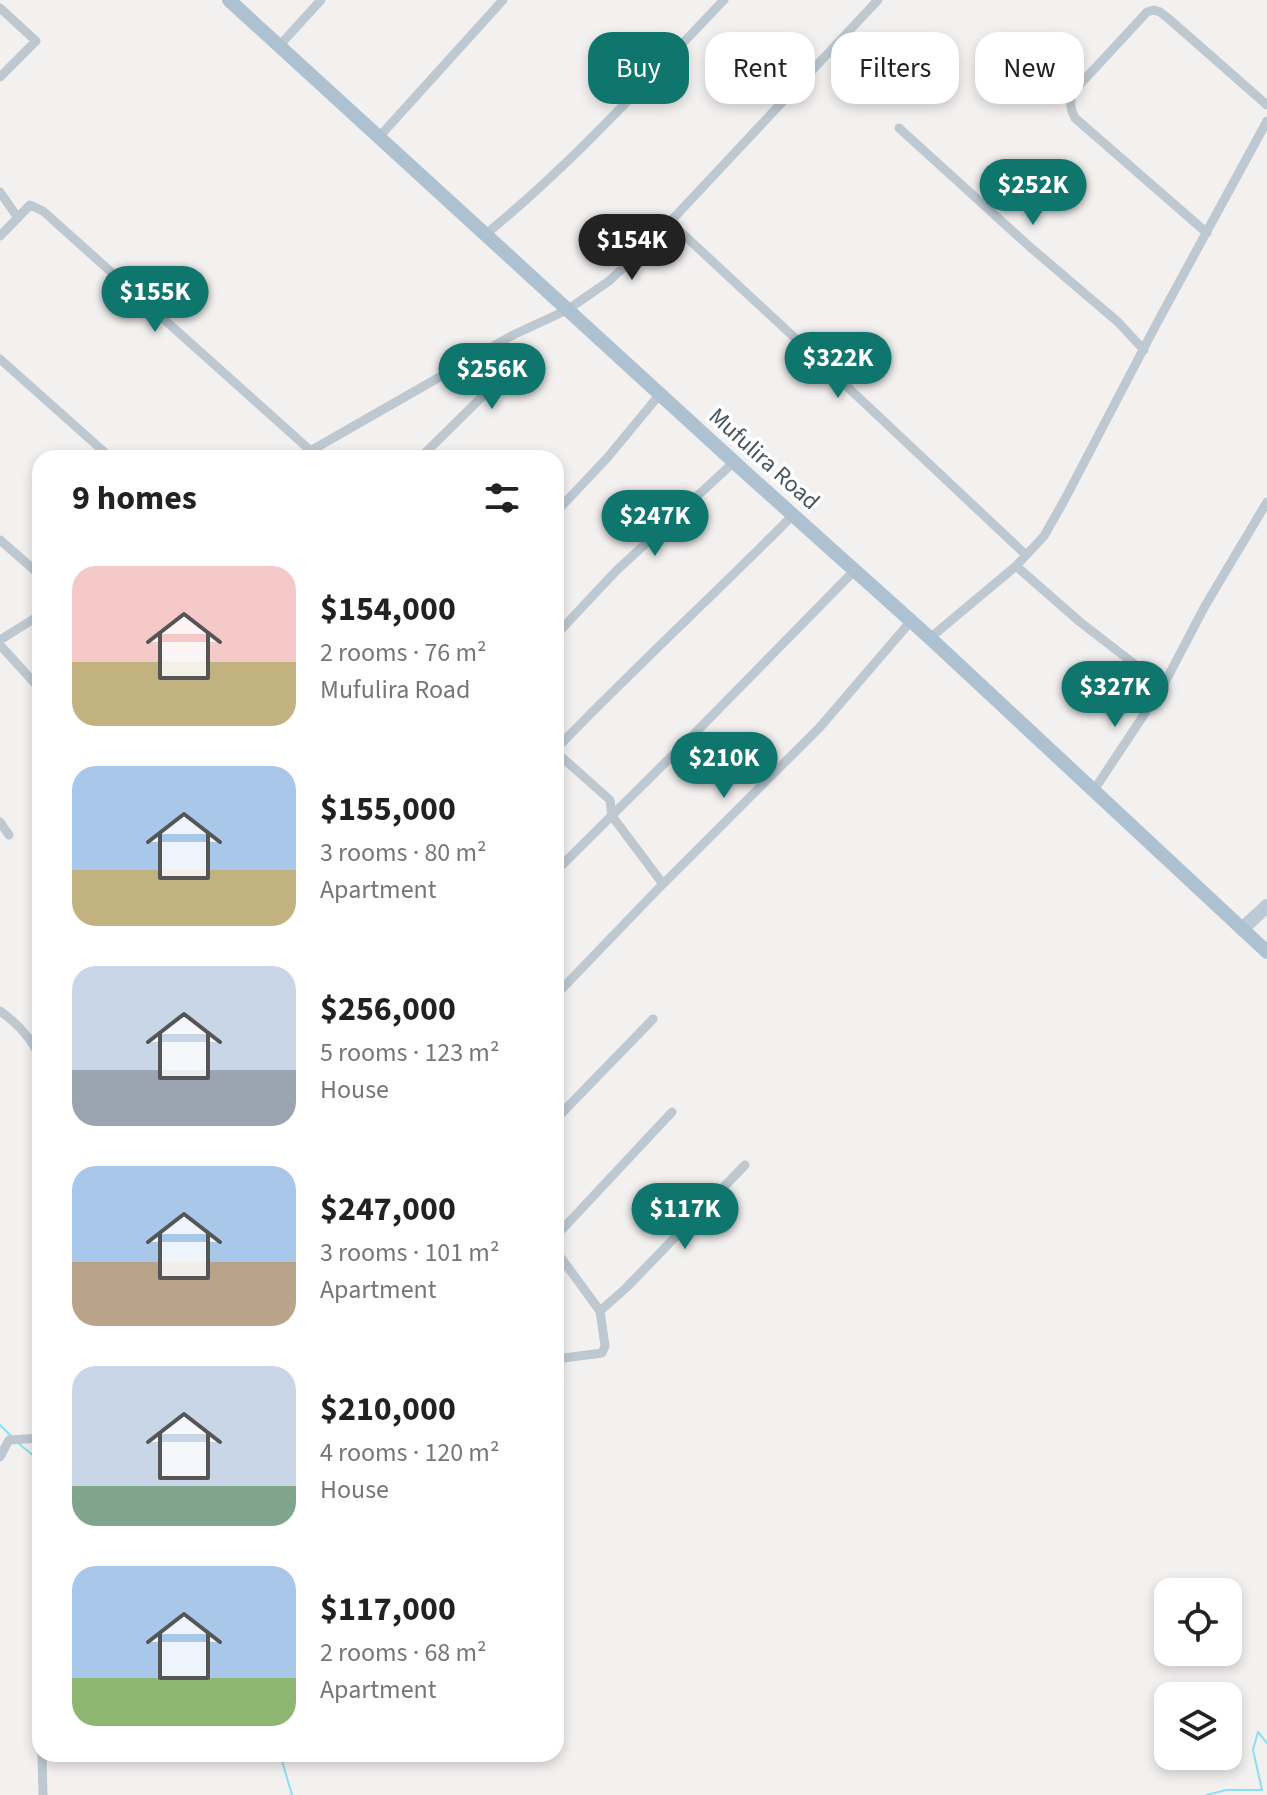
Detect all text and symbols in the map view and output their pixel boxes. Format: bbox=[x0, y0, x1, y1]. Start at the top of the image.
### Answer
chip: Buy bbox=[588, 32, 689, 104]
chip: Rent bbox=[705, 32, 815, 104]
chip: Filters bbox=[831, 32, 959, 104]
chip: New bbox=[975, 32, 1084, 104]
pin: $252K bbox=[977, 159, 1089, 227]
text: $252K bbox=[998, 166, 1068, 203]
pin: $154K bbox=[576, 214, 688, 282]
text: $154K bbox=[597, 221, 667, 258]
pin: $155K bbox=[99, 266, 211, 334]
text: $155K bbox=[120, 273, 190, 310]
pin: $322K bbox=[782, 332, 894, 400]
text: $322K bbox=[803, 339, 873, 376]
pin: $256K bbox=[436, 343, 548, 411]
text: $256K bbox=[457, 350, 527, 387]
street label: Mufulira Road bbox=[701, 400, 827, 518]
text: 9 homes bbox=[72, 474, 197, 523]
icon: filters bbox=[480, 476, 524, 520]
pin: $247K bbox=[599, 490, 711, 558]
text: $247K bbox=[620, 497, 690, 534]
text: $154,000 bbox=[320, 585, 456, 634]
icon: home bbox=[136, 598, 232, 694]
text: 2 rooms · 76 m² bbox=[320, 634, 487, 671]
pin: $327K bbox=[1059, 661, 1171, 729]
text: $327K bbox=[1080, 668, 1150, 705]
text: Mufulira Road bbox=[320, 671, 470, 708]
pin: $210K bbox=[668, 732, 780, 800]
text: $210K bbox=[689, 739, 759, 776]
text: $155,000 bbox=[320, 785, 456, 834]
icon: home bbox=[136, 798, 232, 894]
text: 3 rooms · 80 m² bbox=[320, 834, 487, 871]
text: Apartment bbox=[320, 871, 437, 908]
text: $256,000 bbox=[320, 985, 456, 1034]
icon: home bbox=[136, 998, 232, 1094]
text: 5 rooms · 123 m² bbox=[320, 1034, 499, 1071]
text: House bbox=[320, 1071, 389, 1108]
pin: $117K bbox=[629, 1183, 741, 1251]
text: $247,000 bbox=[320, 1185, 456, 1234]
text: $117K bbox=[650, 1190, 720, 1227]
icon: home bbox=[136, 1198, 232, 1294]
text: 3 rooms · 101 m² bbox=[320, 1234, 499, 1271]
text: Apartment bbox=[320, 1271, 437, 1308]
text: $210,000 bbox=[320, 1385, 456, 1434]
icon: home bbox=[136, 1398, 232, 1494]
text: 4 rooms · 120 m² bbox=[320, 1434, 499, 1471]
text: House bbox=[320, 1471, 389, 1508]
map controls bbox=[1154, 1578, 1242, 1770]
button: locate bbox=[1154, 1578, 1242, 1666]
text: $117,000 bbox=[320, 1585, 456, 1634]
icon: home bbox=[136, 1598, 232, 1694]
text: 2 rooms · 68 m² bbox=[320, 1634, 487, 1671]
text: Apartment bbox=[320, 1671, 437, 1708]
button: layers bbox=[1154, 1682, 1242, 1770]

